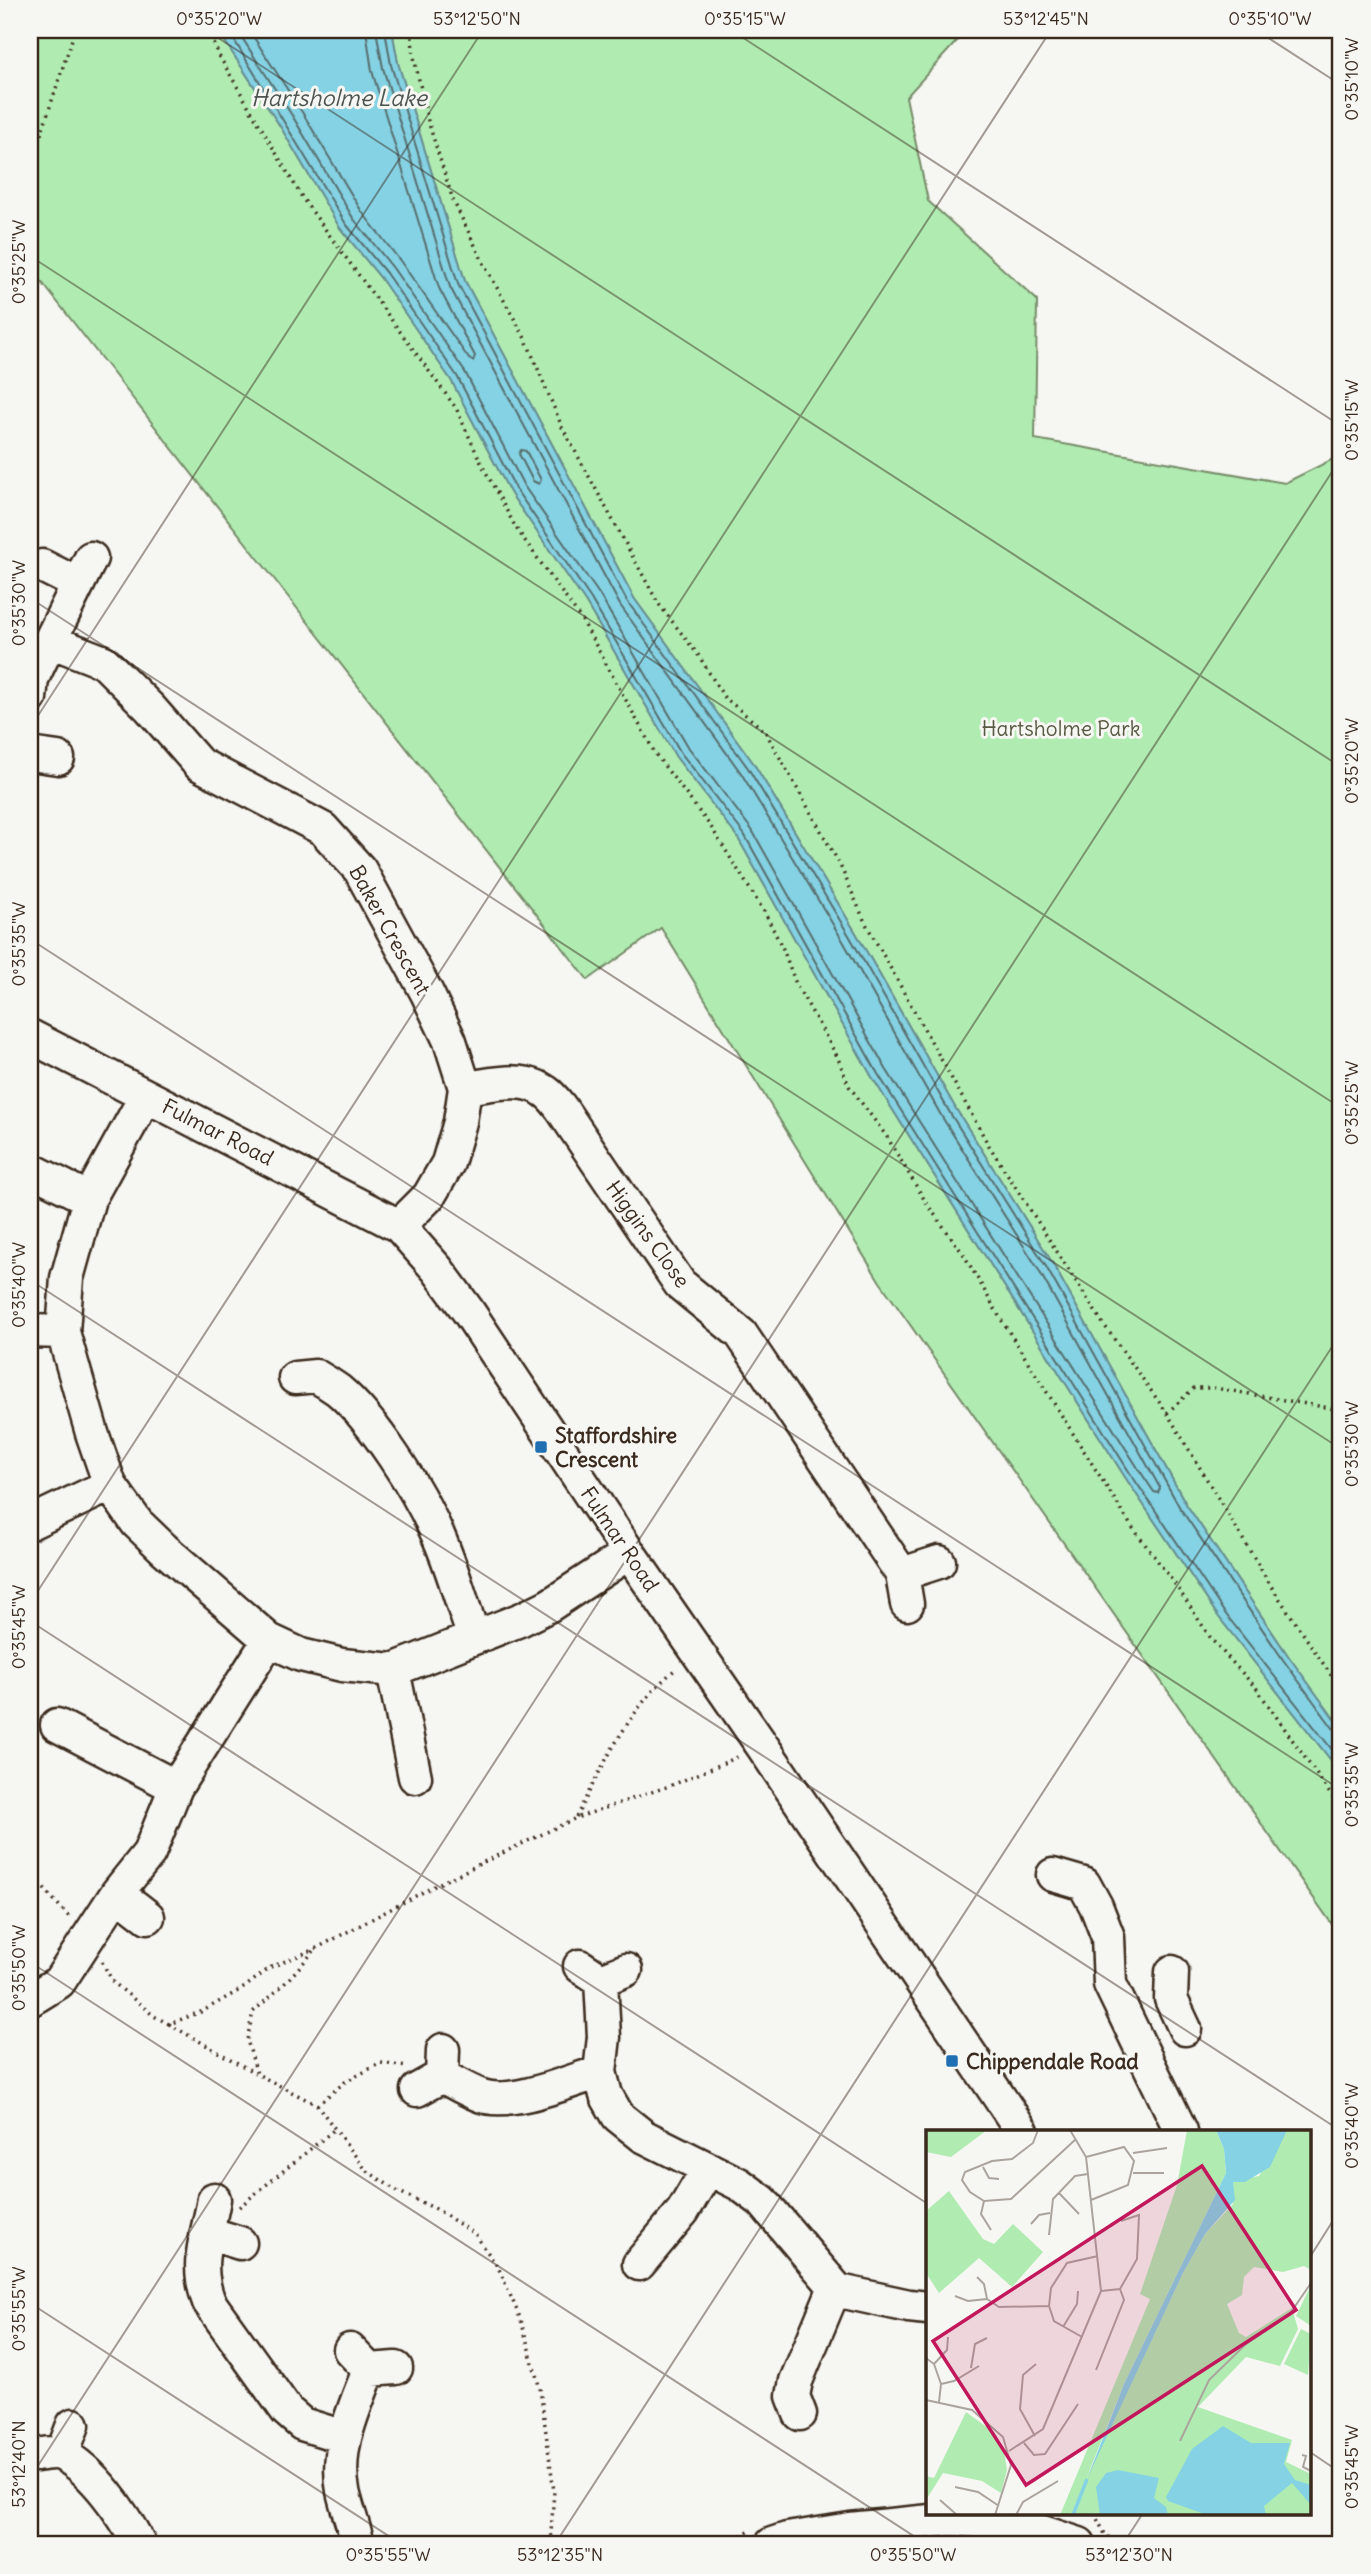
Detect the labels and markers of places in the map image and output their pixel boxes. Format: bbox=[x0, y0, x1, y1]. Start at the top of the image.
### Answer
place label: Staffordshire Crescent bbox=[555, 1422, 677, 1473]
marker: Staffordshire Crescent bbox=[533, 1439, 549, 1455]
place label: Chippendale Road bbox=[966, 2048, 1139, 2075]
marker: Chippendale Road bbox=[944, 2053, 960, 2069]

